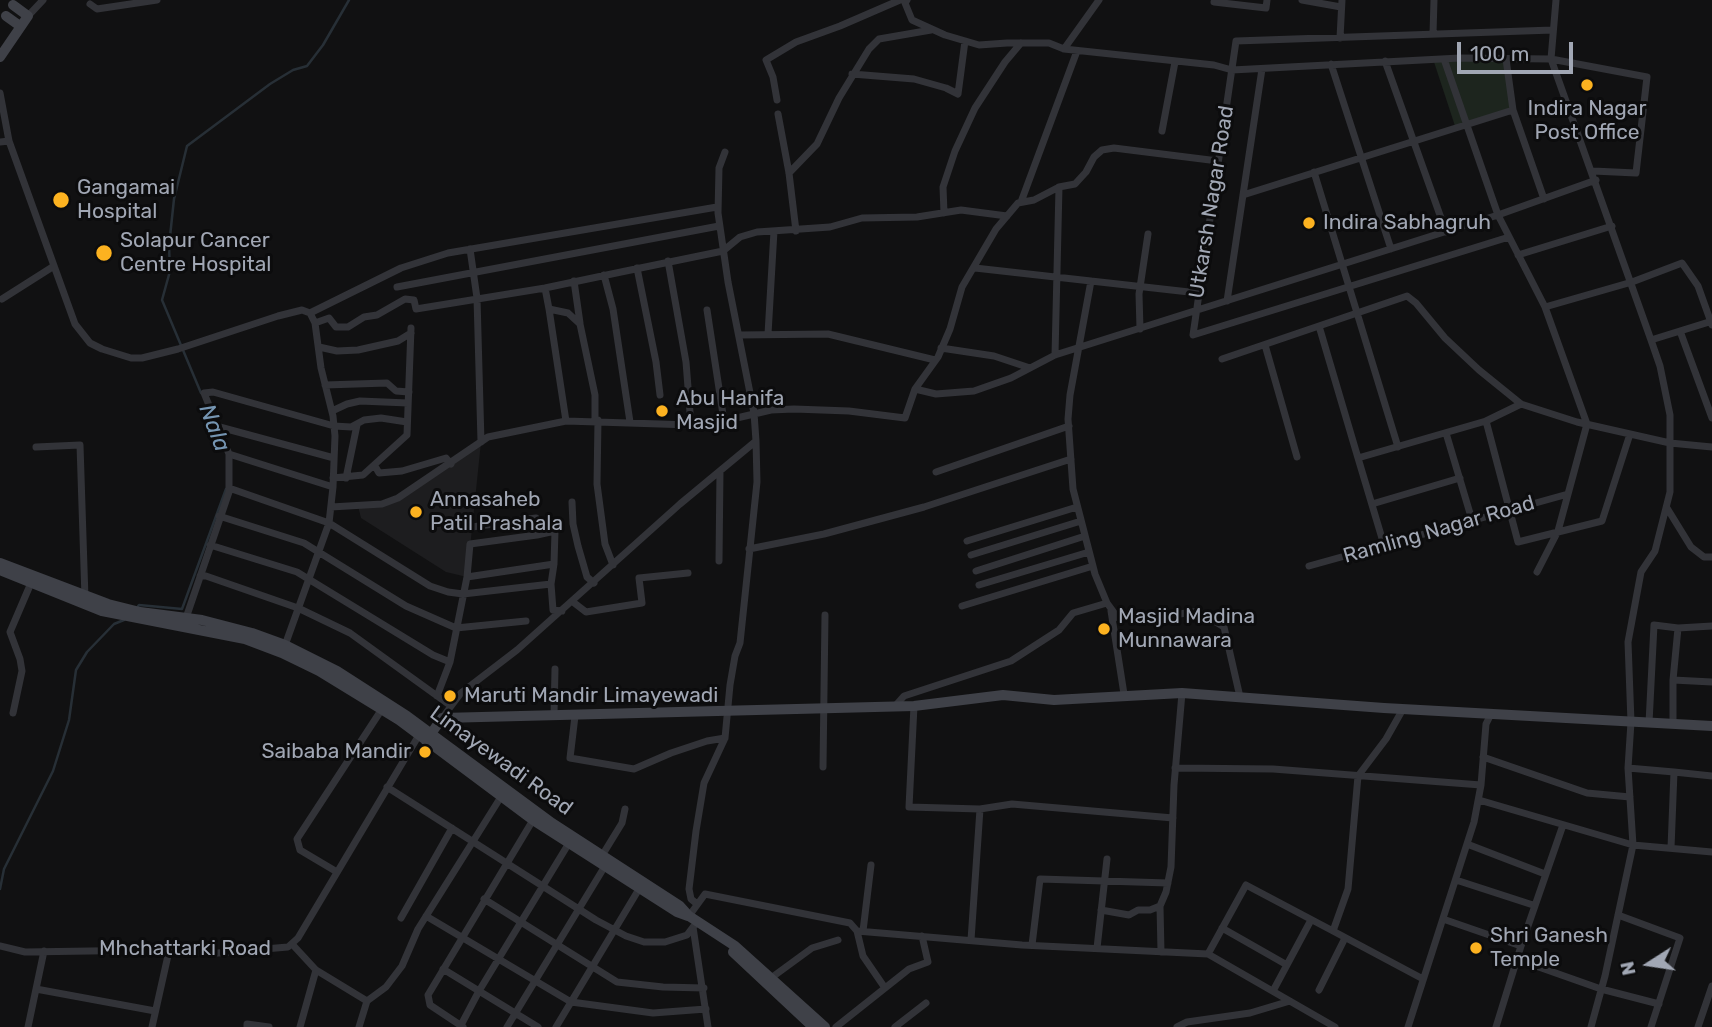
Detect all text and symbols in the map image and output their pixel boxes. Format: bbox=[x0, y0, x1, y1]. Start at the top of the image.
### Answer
scale bar bbox=[1460, 28, 1576, 72]
text: 100 m bbox=[1470, 41, 1529, 66]
marker: Indira Nagar Post Office bbox=[1579, 77, 1595, 93]
place label: Indira Nagar Post Office bbox=[1528, 96, 1646, 146]
street label: Utkarsh Nagar Road bbox=[1184, 104, 1240, 300]
place label: Gangamai Hospital bbox=[77, 175, 175, 225]
marker: Gangamai Hospital bbox=[51, 190, 71, 210]
place label: Indira Sabhagruh bbox=[1323, 210, 1491, 236]
marker: Indira Sabhagruh bbox=[1301, 215, 1317, 231]
place label: Solapur Cancer Centre Hospital bbox=[120, 228, 271, 278]
marker: Solapur Cancer Centre Hospital bbox=[94, 243, 114, 263]
place label: Abu Hanifa Masjid bbox=[676, 386, 784, 436]
water label: Nala bbox=[192, 400, 236, 456]
marker: Abu Hanifa Masjid bbox=[654, 403, 670, 419]
place label: Annasaheb Patil Prashala bbox=[430, 487, 563, 537]
street label: Ramling Nagar Road bbox=[1340, 491, 1538, 569]
marker: Annasaheb Patil Prashala bbox=[408, 504, 424, 520]
place label: Masjid Madina Munnawara bbox=[1118, 604, 1255, 654]
marker: Masjid Madina Munnawara bbox=[1096, 621, 1112, 637]
place label: Maruti Mandir Limayewadi bbox=[464, 683, 718, 709]
marker: Maruti Mandir Limayewadi bbox=[442, 688, 458, 704]
street label: Limayewadi Road bbox=[425, 701, 577, 821]
place label: Saibaba Mandir bbox=[261, 739, 411, 765]
marker: Saibaba Mandir bbox=[417, 744, 433, 760]
place label: Shri Ganesh Temple bbox=[1490, 923, 1608, 973]
north arrow bbox=[1614, 929, 1684, 999]
street label: Mhchattarki Road bbox=[99, 936, 271, 962]
marker: Shri Ganesh Temple bbox=[1468, 940, 1484, 956]
text: N bbox=[1615, 959, 1641, 978]

